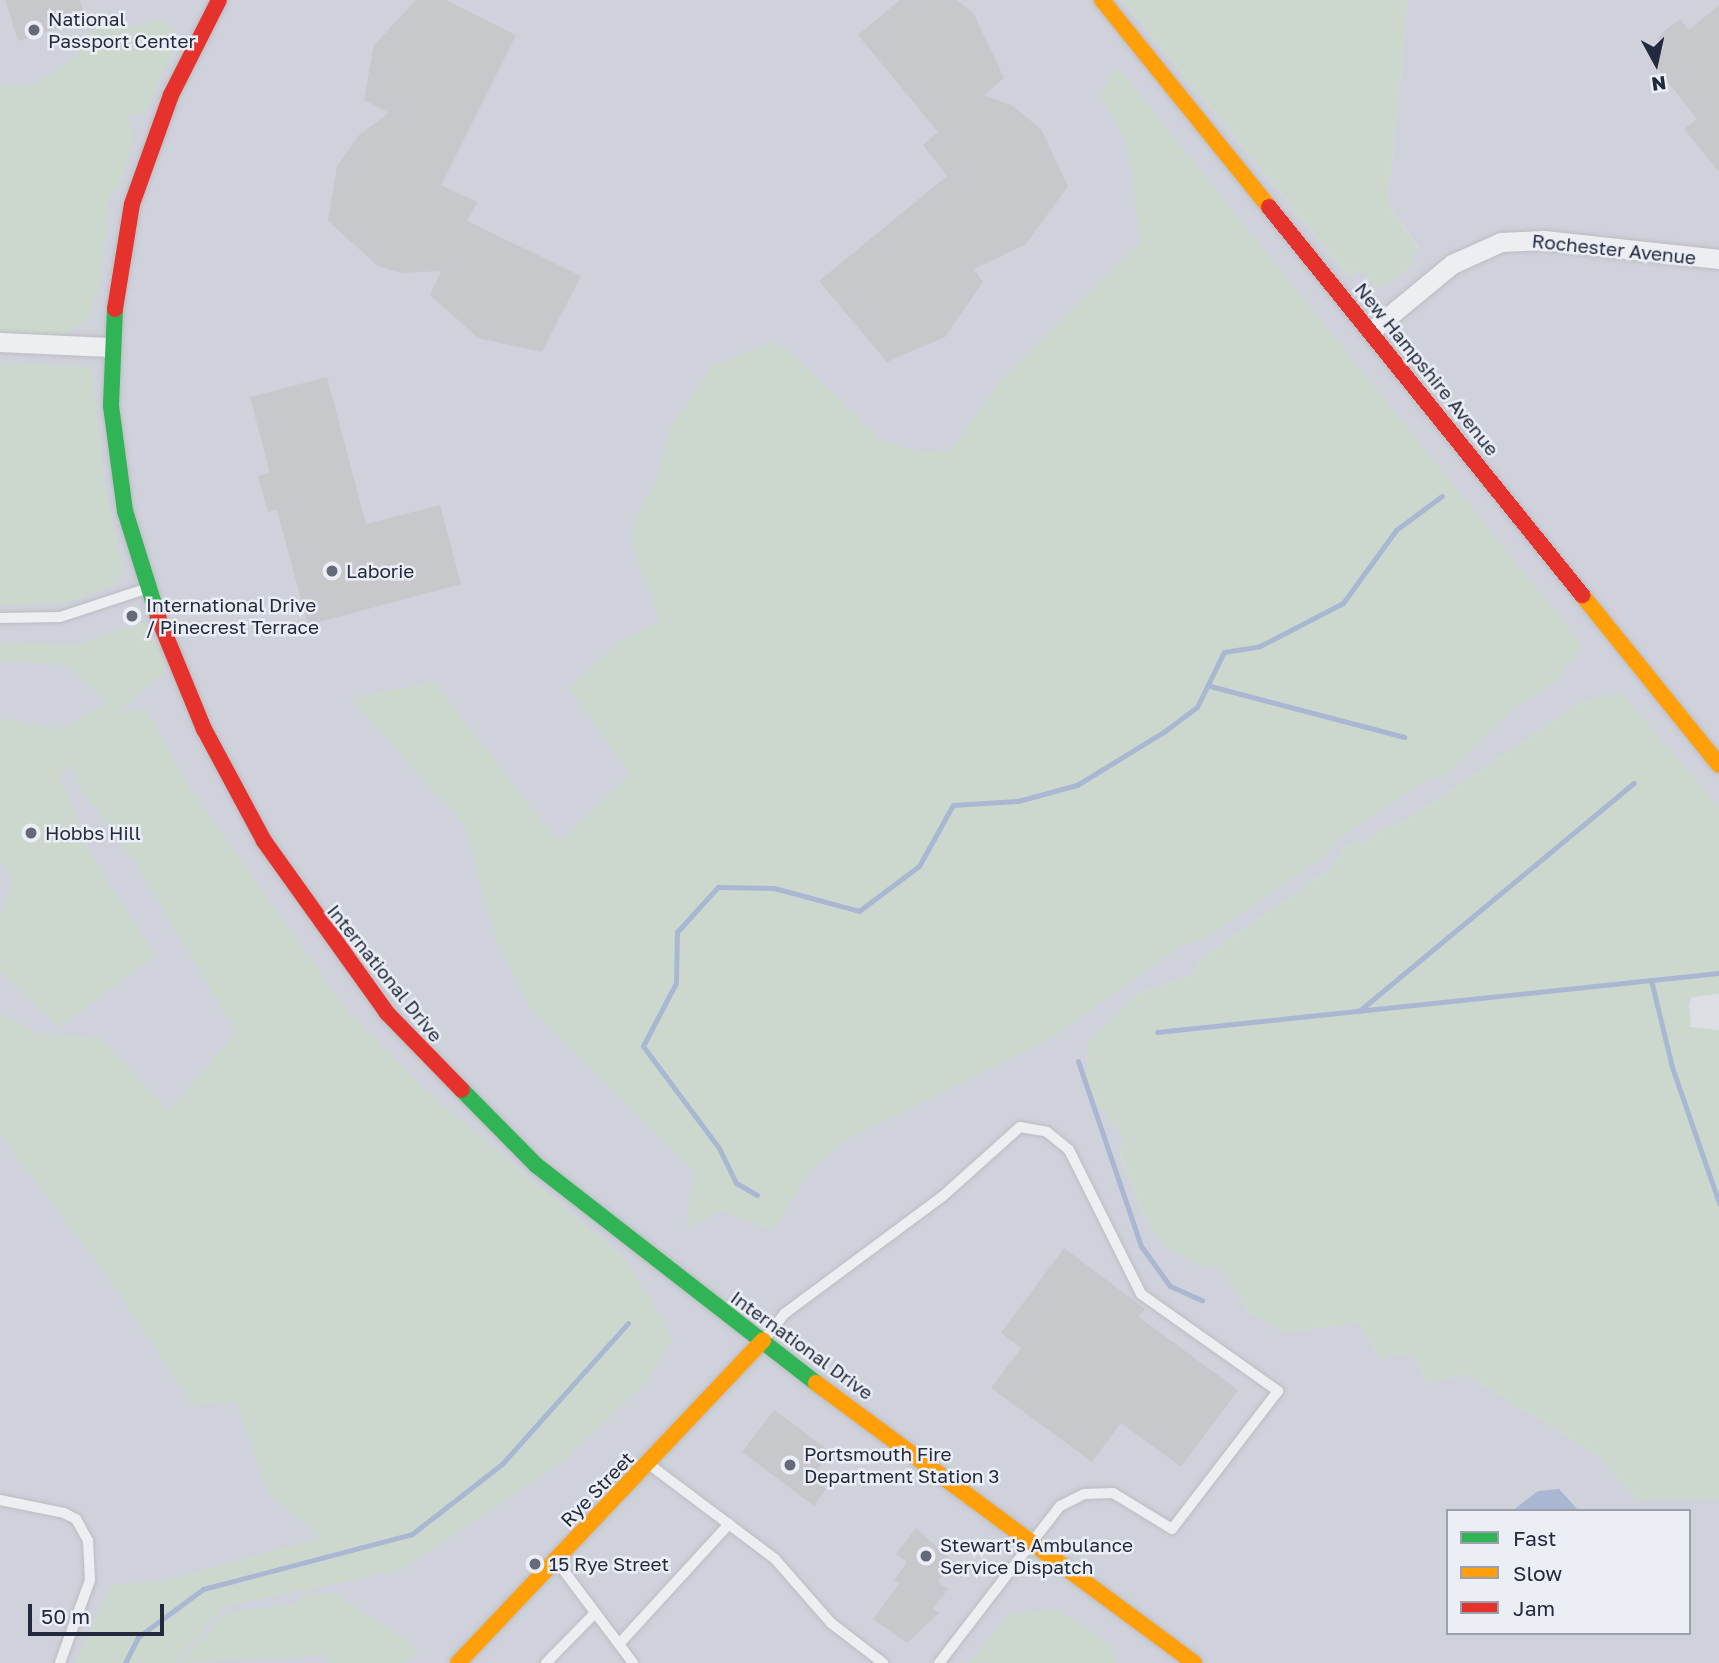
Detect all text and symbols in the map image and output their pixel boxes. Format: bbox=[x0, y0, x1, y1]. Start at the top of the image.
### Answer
place label: National Passport Center bbox=[48, 8, 196, 52]
marker: National Passport Center bbox=[26, 22, 42, 38]
north arrow bbox=[1621, 28, 1691, 98]
text: N bbox=[1650, 72, 1668, 97]
street label: Rochester Avenue bbox=[1531, 229, 1697, 269]
street label: New Hampshire Avenue bbox=[1350, 278, 1504, 460]
place label: Laborie bbox=[346, 560, 414, 582]
marker: Laborie bbox=[324, 563, 340, 579]
place label: International Drive / Pinecrest Terrace bbox=[146, 594, 319, 638]
marker: International Drive / Pinecrest Terrace bbox=[124, 608, 140, 624]
place label: Hobbs Hill bbox=[45, 822, 141, 844]
marker: Hobbs Hill bbox=[23, 825, 39, 841]
street label: International Drive bbox=[323, 900, 447, 1046]
street label: International Drive bbox=[726, 1286, 878, 1404]
place label: Portsmouth Fire Department Station 3 bbox=[804, 1443, 999, 1487]
street label: Rye Street bbox=[556, 1447, 638, 1531]
marker: Portsmouth Fire Department Station 3 bbox=[782, 1457, 798, 1473]
legend bbox=[1446, 1509, 1691, 1635]
text: Fast bbox=[1513, 1525, 1556, 1551]
place label: Stewart's Ambulance Service Dispatch bbox=[940, 1534, 1133, 1578]
marker: Stewart's Ambulance Service Dispatch bbox=[918, 1548, 934, 1564]
place label: 15 Rye Street bbox=[549, 1553, 669, 1575]
marker: 15 Rye Street bbox=[527, 1556, 543, 1572]
text: Slow bbox=[1513, 1560, 1562, 1586]
scale bar bbox=[32, 1590, 168, 1634]
text: Jam bbox=[1513, 1595, 1555, 1621]
text: 50 m bbox=[41, 1603, 90, 1629]

